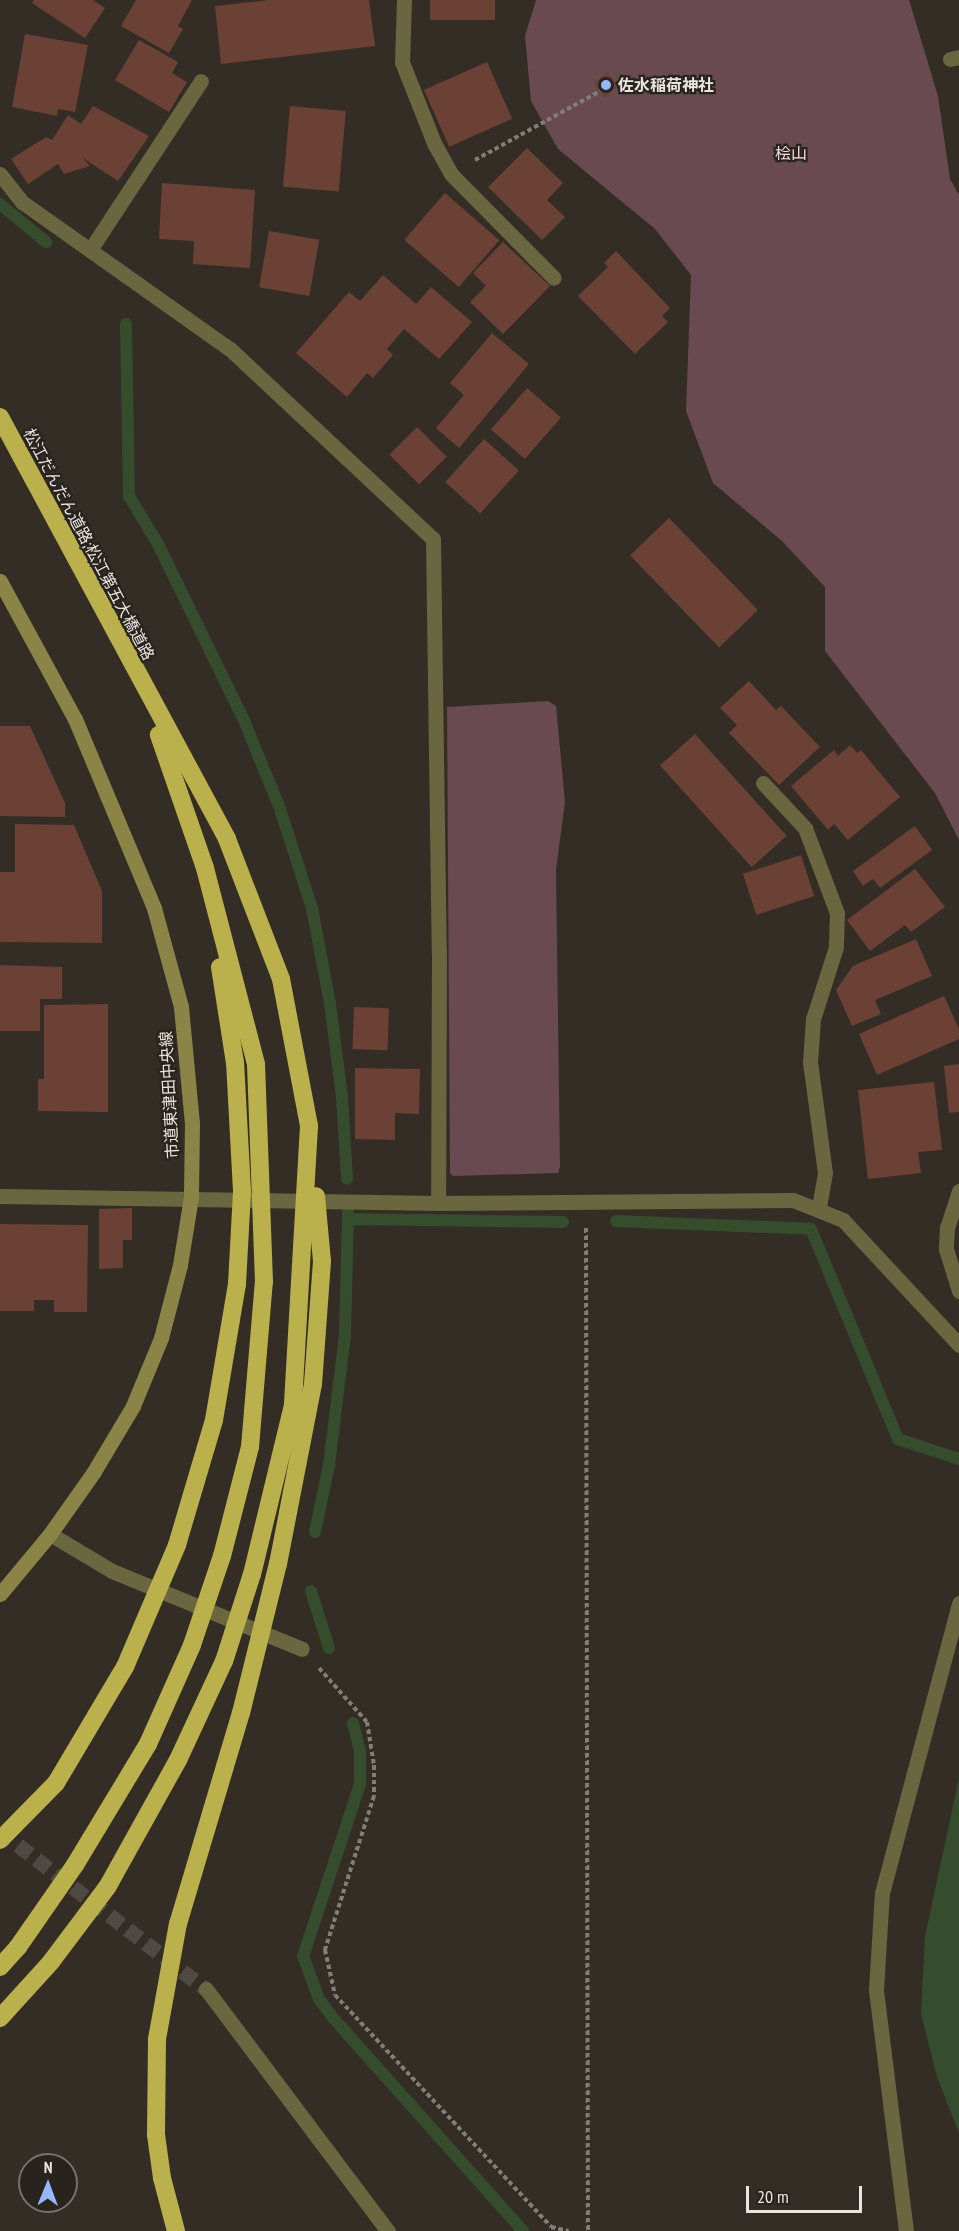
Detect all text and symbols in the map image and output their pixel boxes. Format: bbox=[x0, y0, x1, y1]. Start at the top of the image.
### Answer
place label: 佐水稲荷神社 bbox=[618, 75, 714, 95]
marker: 佐水稲荷神社 bbox=[599, 78, 613, 92]
park label: 桧山 bbox=[775, 143, 807, 163]
street label: 松江だんだん道路;松江第五大橋道路 bbox=[20, 425, 158, 663]
street label: 市道東津田中央線 bbox=[156, 1031, 182, 1159]
north arrow bbox=[18, 2153, 78, 2213]
text: N bbox=[44, 2157, 53, 2177]
scale bar bbox=[749, 2174, 864, 2212]
text: 20 m bbox=[757, 2185, 789, 2208]

